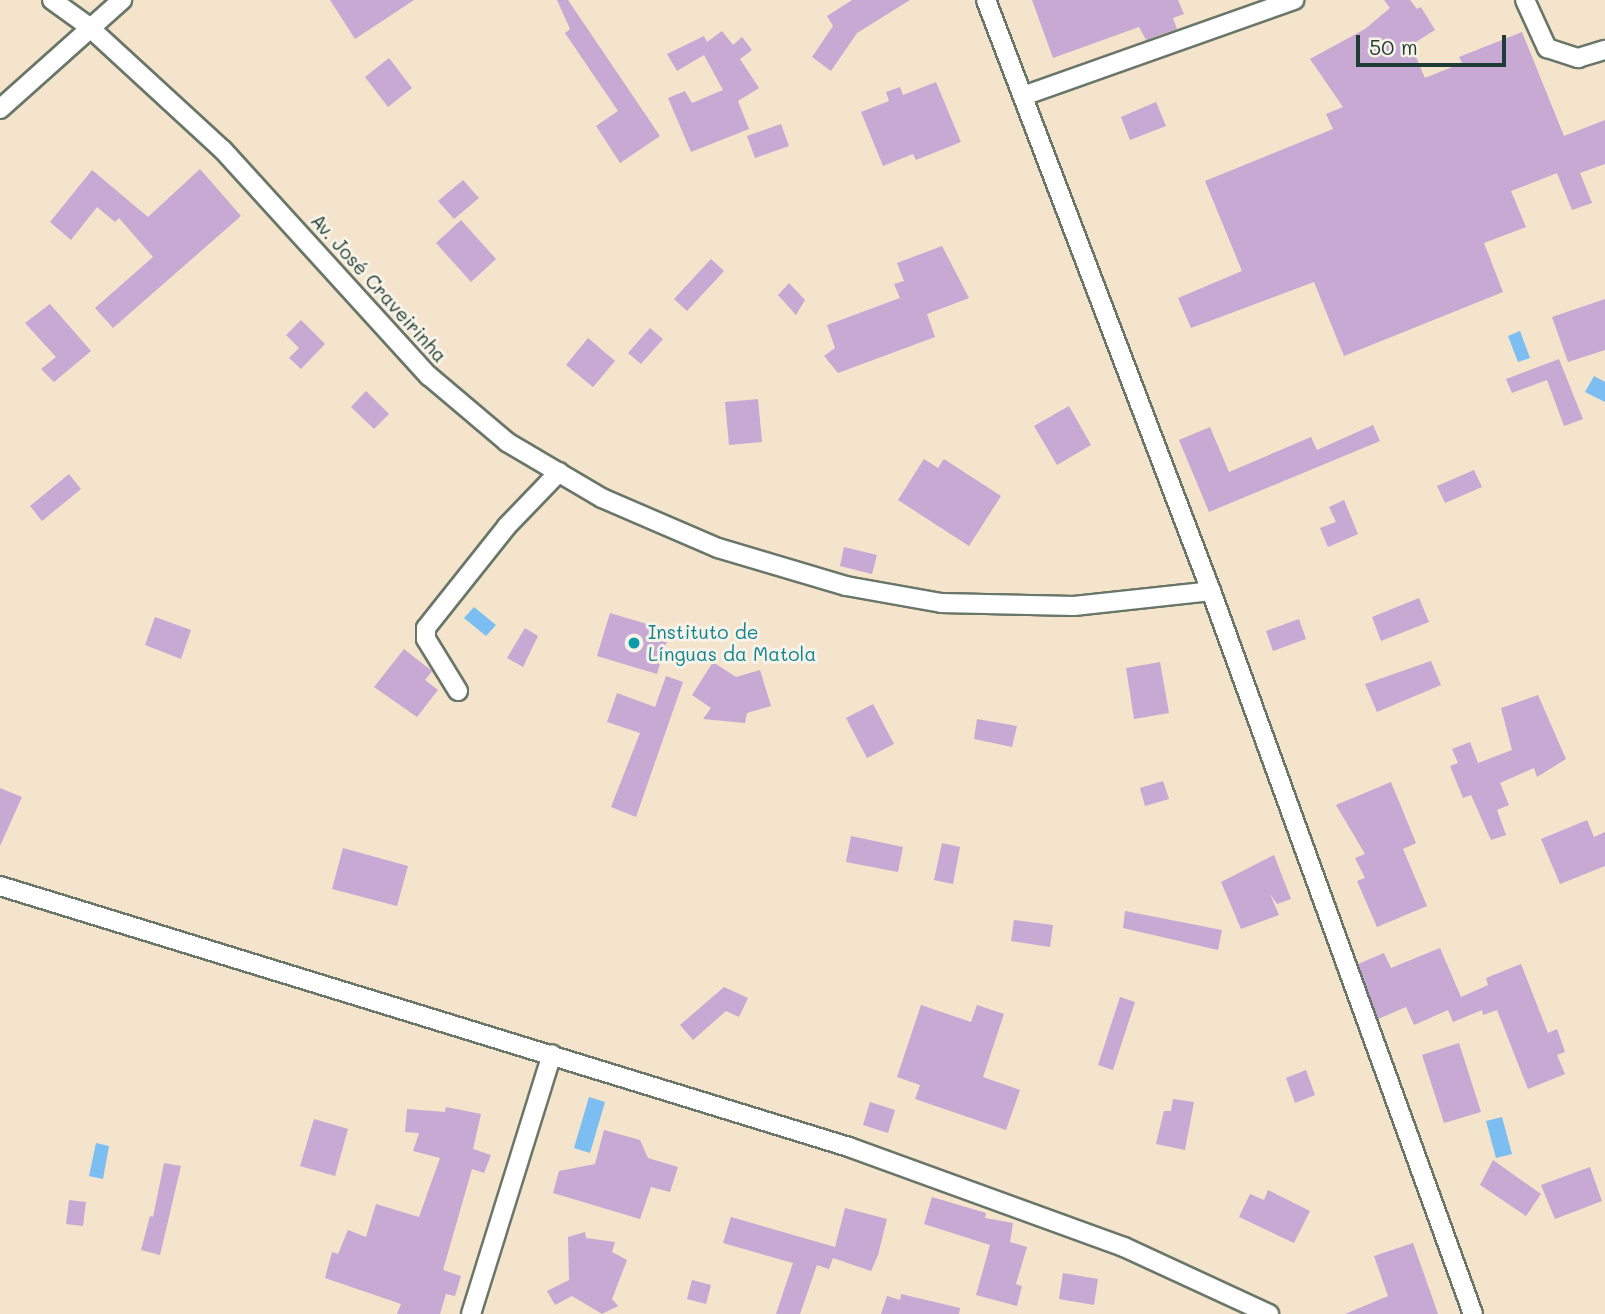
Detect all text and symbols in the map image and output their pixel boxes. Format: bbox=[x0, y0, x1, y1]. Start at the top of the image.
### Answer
scale bar bbox=[1360, 21, 1510, 65]
text: 50 m bbox=[1369, 33, 1418, 60]
street label: Av. José Craveirinha bbox=[306, 209, 452, 367]
place label: Instituto de Línguas da Matola bbox=[648, 621, 816, 665]
marker: Instituto de Línguas da Matola bbox=[626, 635, 642, 651]

